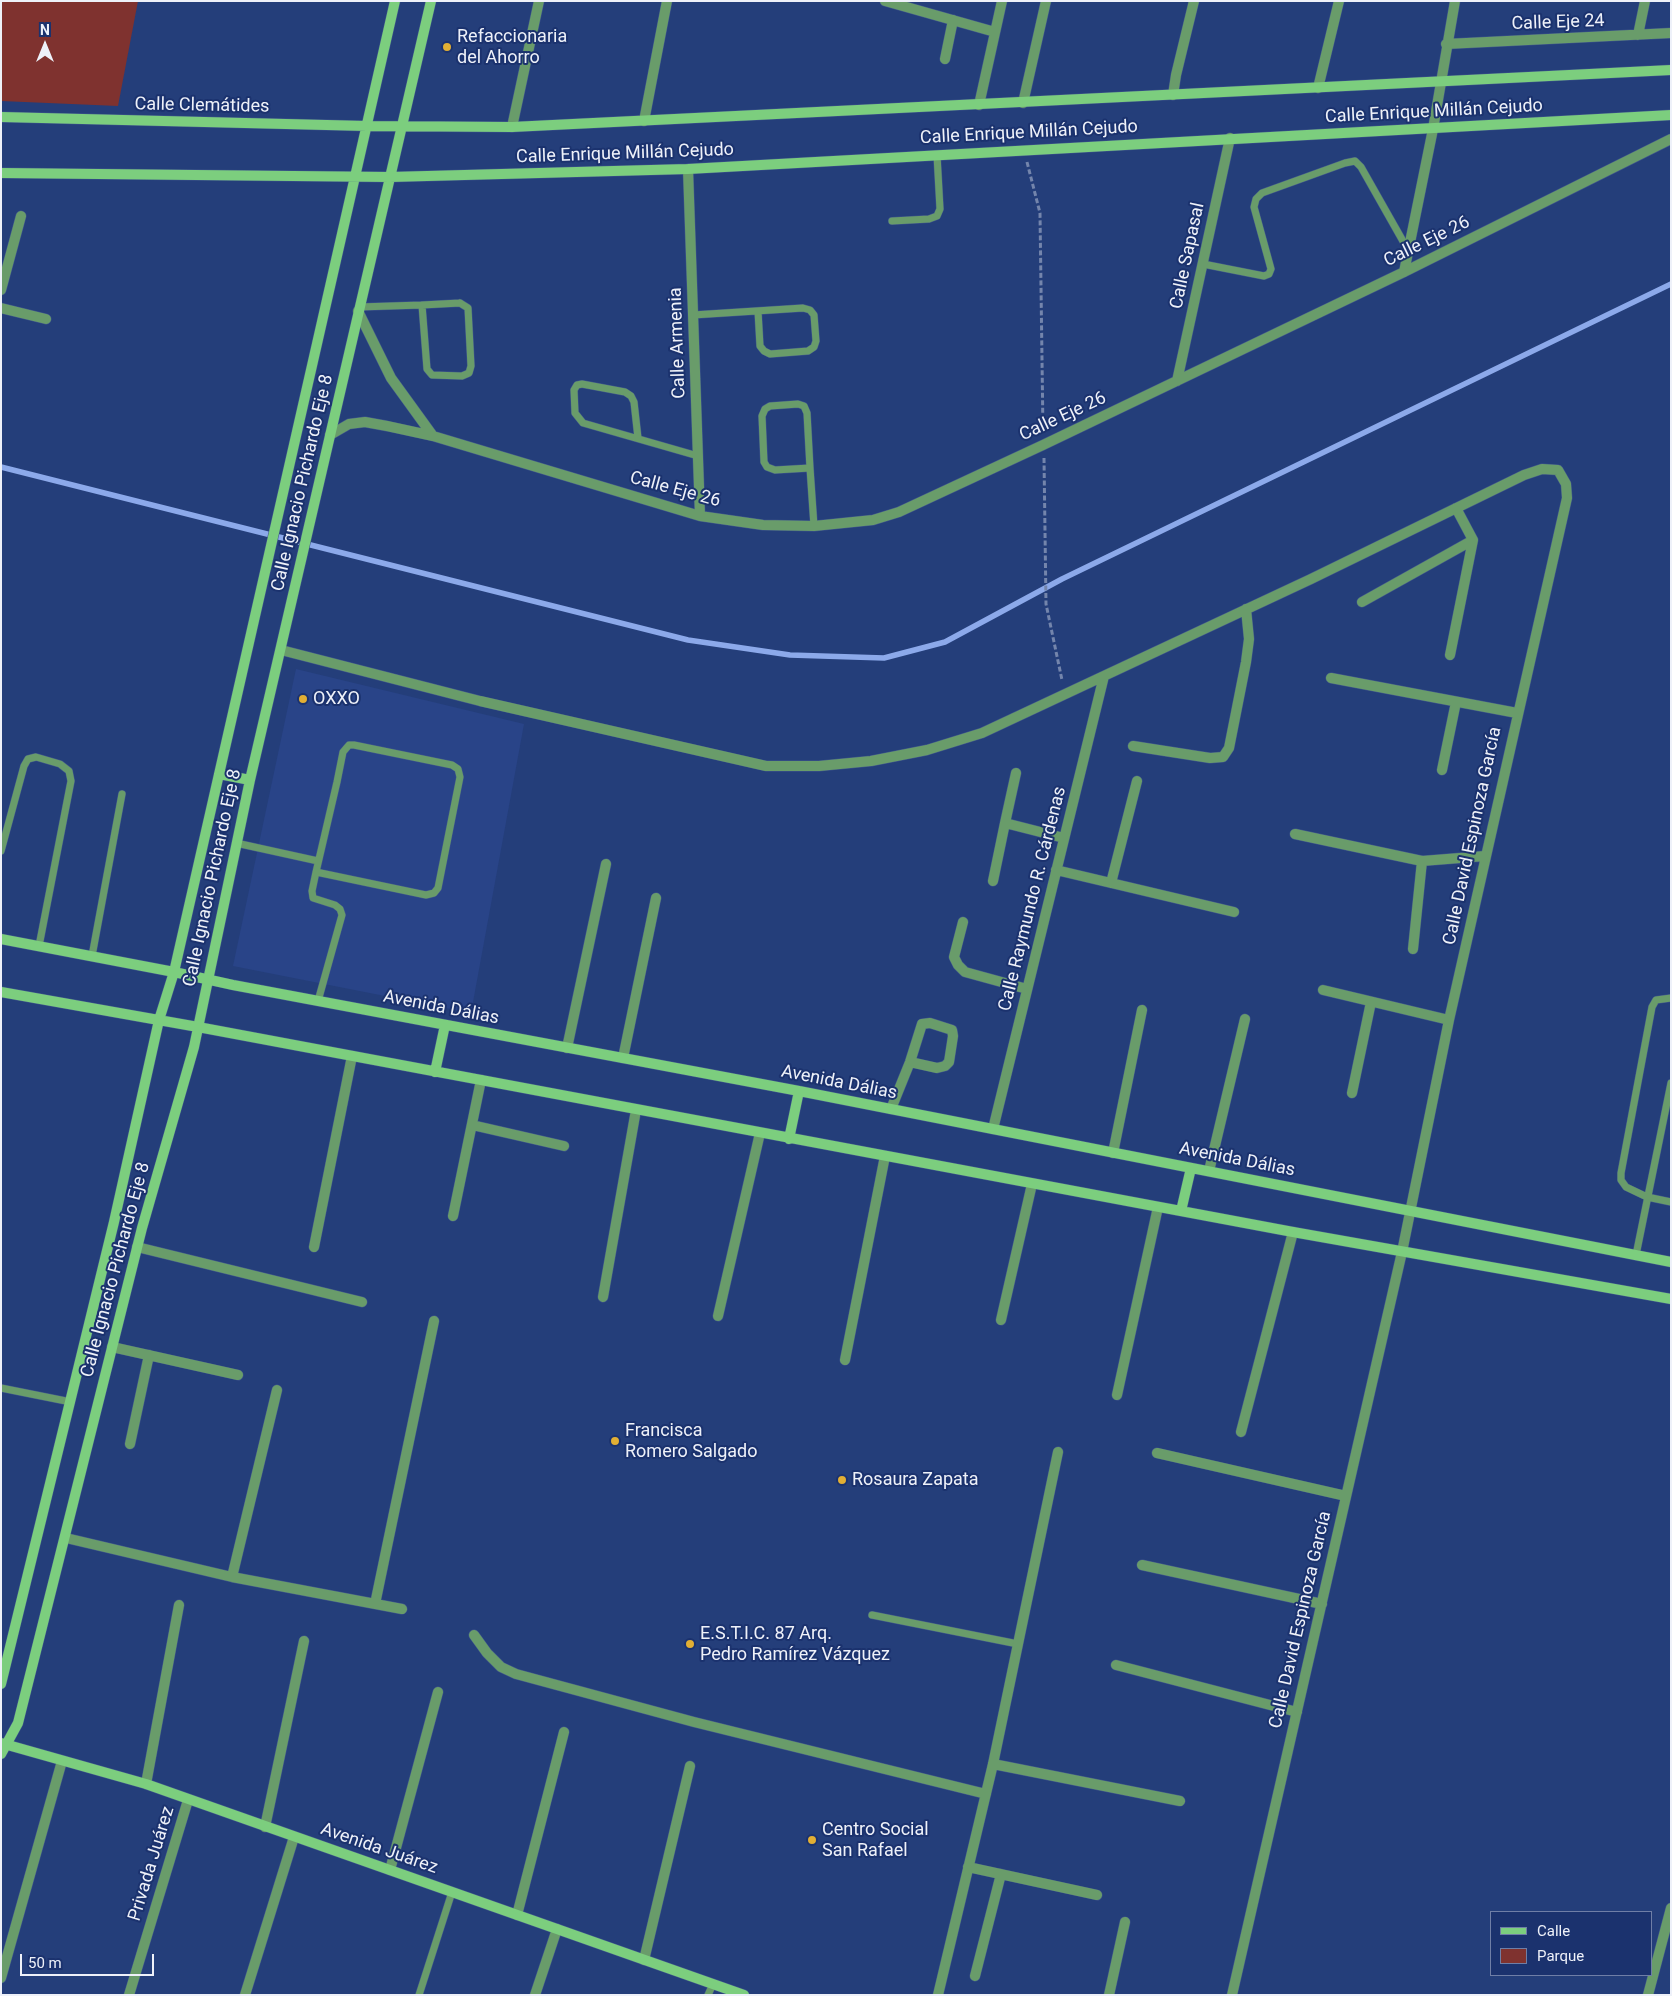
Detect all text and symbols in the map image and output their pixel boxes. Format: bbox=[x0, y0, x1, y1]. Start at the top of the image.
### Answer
street label: Calle Eje 24 bbox=[1511, 11, 1605, 35]
north arrow bbox=[20, 20, 70, 70]
text: N bbox=[40, 22, 50, 38]
place label: Refaccionaria del Ahorro bbox=[457, 26, 567, 68]
marker: Refaccionaria del Ahorro bbox=[441, 41, 453, 53]
street label: Calle Clemátides bbox=[134, 94, 270, 118]
street label: Calle Enrique Millán Cejudo bbox=[1325, 96, 1543, 128]
street label: Calle Enrique Millán Cejudo bbox=[920, 117, 1138, 149]
street label: Calle Enrique Millán Cejudo bbox=[516, 139, 734, 169]
street label: Calle Sapasal bbox=[1166, 201, 1210, 311]
street label: Calle Eje 26 bbox=[1380, 212, 1474, 272]
street label: Calle Armenia bbox=[665, 287, 691, 399]
street label: Calle Ignacio Pichardo Eje 8 bbox=[268, 372, 338, 594]
street label: Calle Eje 26 bbox=[1016, 388, 1110, 446]
street label: Calle Eje 26 bbox=[627, 468, 723, 512]
place label: OXXO bbox=[313, 688, 360, 710]
marker: OXXO bbox=[297, 693, 309, 705]
street label: Calle David Espinoza García bbox=[1439, 725, 1507, 947]
street label: Calle Ignacio Pichardo Eje 8 bbox=[179, 767, 247, 989]
street label: Calle Raymundo R. Cárdenas bbox=[995, 785, 1071, 1013]
street label: Avenida Dálias bbox=[381, 986, 501, 1030]
street label: Avenida Dálias bbox=[779, 1061, 899, 1105]
street label: Avenida Dálias bbox=[1177, 1138, 1297, 1182]
street label: Calle Ignacio Pichardo Eje 8 bbox=[77, 1160, 155, 1380]
place label: Francisca Romero Salgado bbox=[625, 1420, 758, 1462]
marker: Francisca Romero Salgado bbox=[609, 1435, 621, 1447]
place label: Rosaura Zapata bbox=[852, 1469, 979, 1491]
marker: Rosaura Zapata bbox=[836, 1474, 848, 1486]
street label: Calle David Espinoza García bbox=[1265, 1509, 1337, 1731]
place label: E.S.T.I.C. 87 Arq. Pedro Ramírez Vázquez bbox=[700, 1623, 890, 1666]
marker: E.S.T.I.C. 87 Arq. Pedro Ramírez Vázquez bbox=[684, 1638, 696, 1650]
street label: Privada Juárez bbox=[124, 1804, 180, 1924]
street label: Avenida Juárez bbox=[318, 1819, 440, 1879]
place label: Centro Social San Rafael bbox=[822, 1819, 929, 1862]
marker: Centro Social San Rafael bbox=[806, 1834, 818, 1846]
legend bbox=[1490, 1911, 1652, 1976]
text: Calle bbox=[1537, 1922, 1570, 1940]
scale bar bbox=[22, 1944, 156, 1976]
text: Parque bbox=[1537, 1947, 1584, 1965]
text: 50 m bbox=[28, 1954, 62, 1972]

